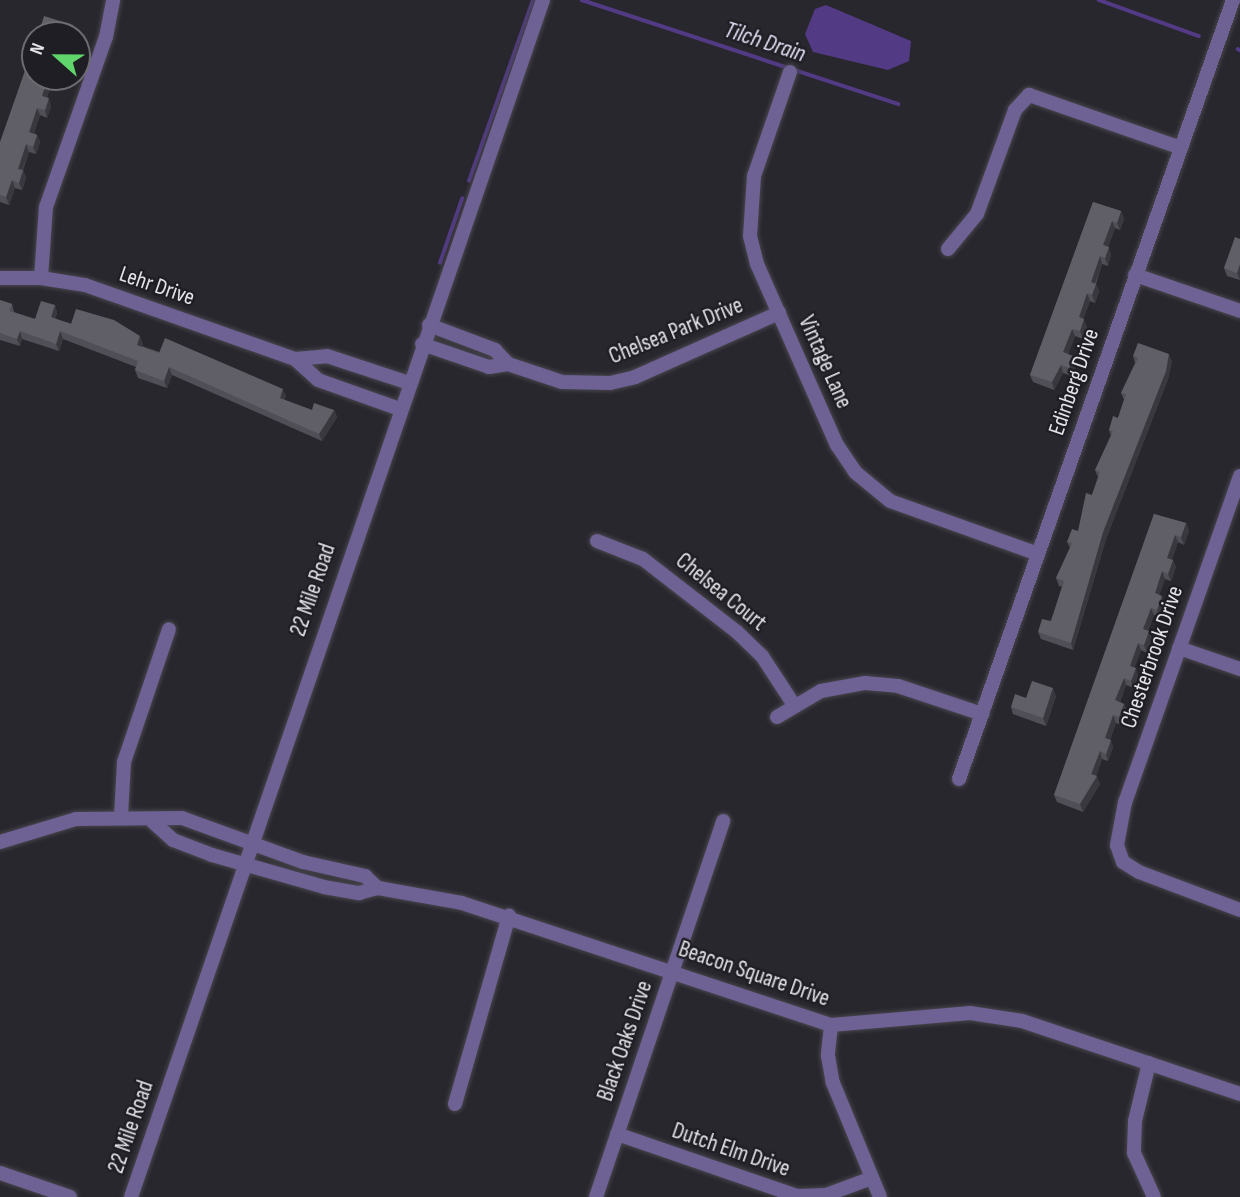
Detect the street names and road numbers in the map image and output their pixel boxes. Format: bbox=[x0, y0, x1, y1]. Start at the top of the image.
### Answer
street label: Lehr Drive bbox=[116, 260, 198, 312]
street label: Chelsea Park Drive bbox=[605, 292, 747, 370]
street label: Vintage Lane bbox=[792, 311, 858, 413]
street label: Edinberg Drive bbox=[1043, 325, 1105, 439]
street label: 22 Mile Road bbox=[284, 540, 342, 640]
street label: Chelsea Court bbox=[670, 547, 772, 637]
street label: Chesterbrook Drive bbox=[1115, 582, 1189, 732]
street label: Beacon Square Drive bbox=[675, 935, 833, 1013]
street label: Black Oaks Drive bbox=[592, 977, 658, 1105]
street label: 22 Mile Road bbox=[102, 1077, 160, 1177]
street label: Dutch Elm Drive bbox=[668, 1117, 794, 1183]

